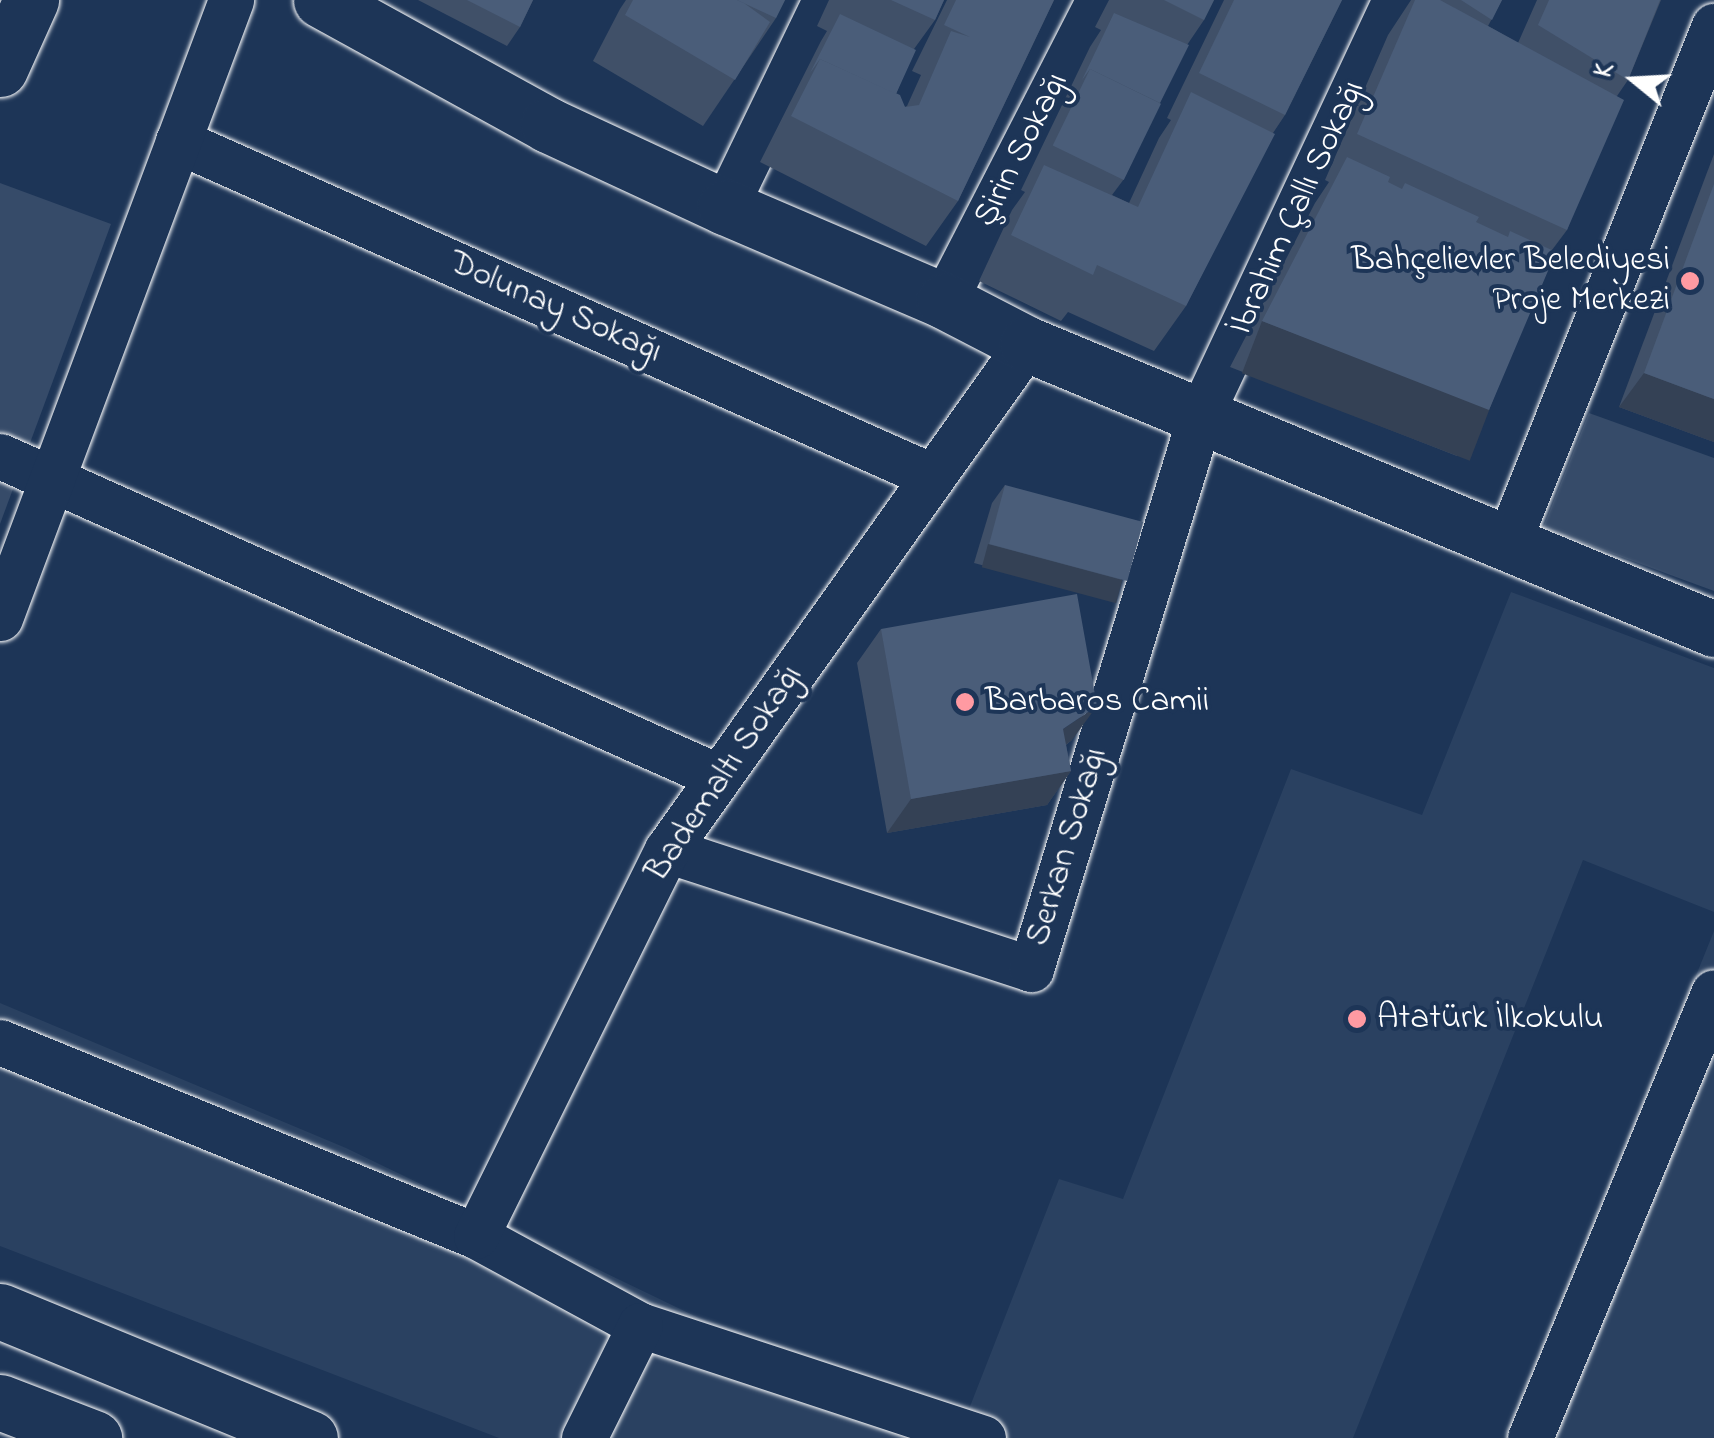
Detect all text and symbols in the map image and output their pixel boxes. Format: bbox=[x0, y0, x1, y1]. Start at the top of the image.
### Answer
north arrow bbox=[1584, 30, 1684, 130]
text: K bbox=[1583, 58, 1627, 83]
street label: Şirin Sokağı bbox=[965, 66, 1079, 234]
street label: İbrahim Çallı Sokağı bbox=[1221, 74, 1375, 342]
place label: Bahçelievler Belediyesi Proje Merkezi bbox=[1351, 240, 1670, 322]
street label: Dolunay Sokağı bbox=[442, 242, 668, 374]
marker: Bahçelievler Belediyesi Proje Merkezi bbox=[1679, 270, 1701, 292]
street label: Bademaltı Sokağı bbox=[637, 658, 813, 890]
place label: Barbaros Camii bbox=[985, 681, 1209, 723]
marker: Barbaros Camii bbox=[954, 691, 976, 713]
street label: Serkan Sokağı bbox=[1018, 743, 1118, 951]
place label: Atatürk İlkokulu bbox=[1377, 998, 1603, 1040]
marker: Atatürk İlkokulu bbox=[1346, 1008, 1368, 1030]

